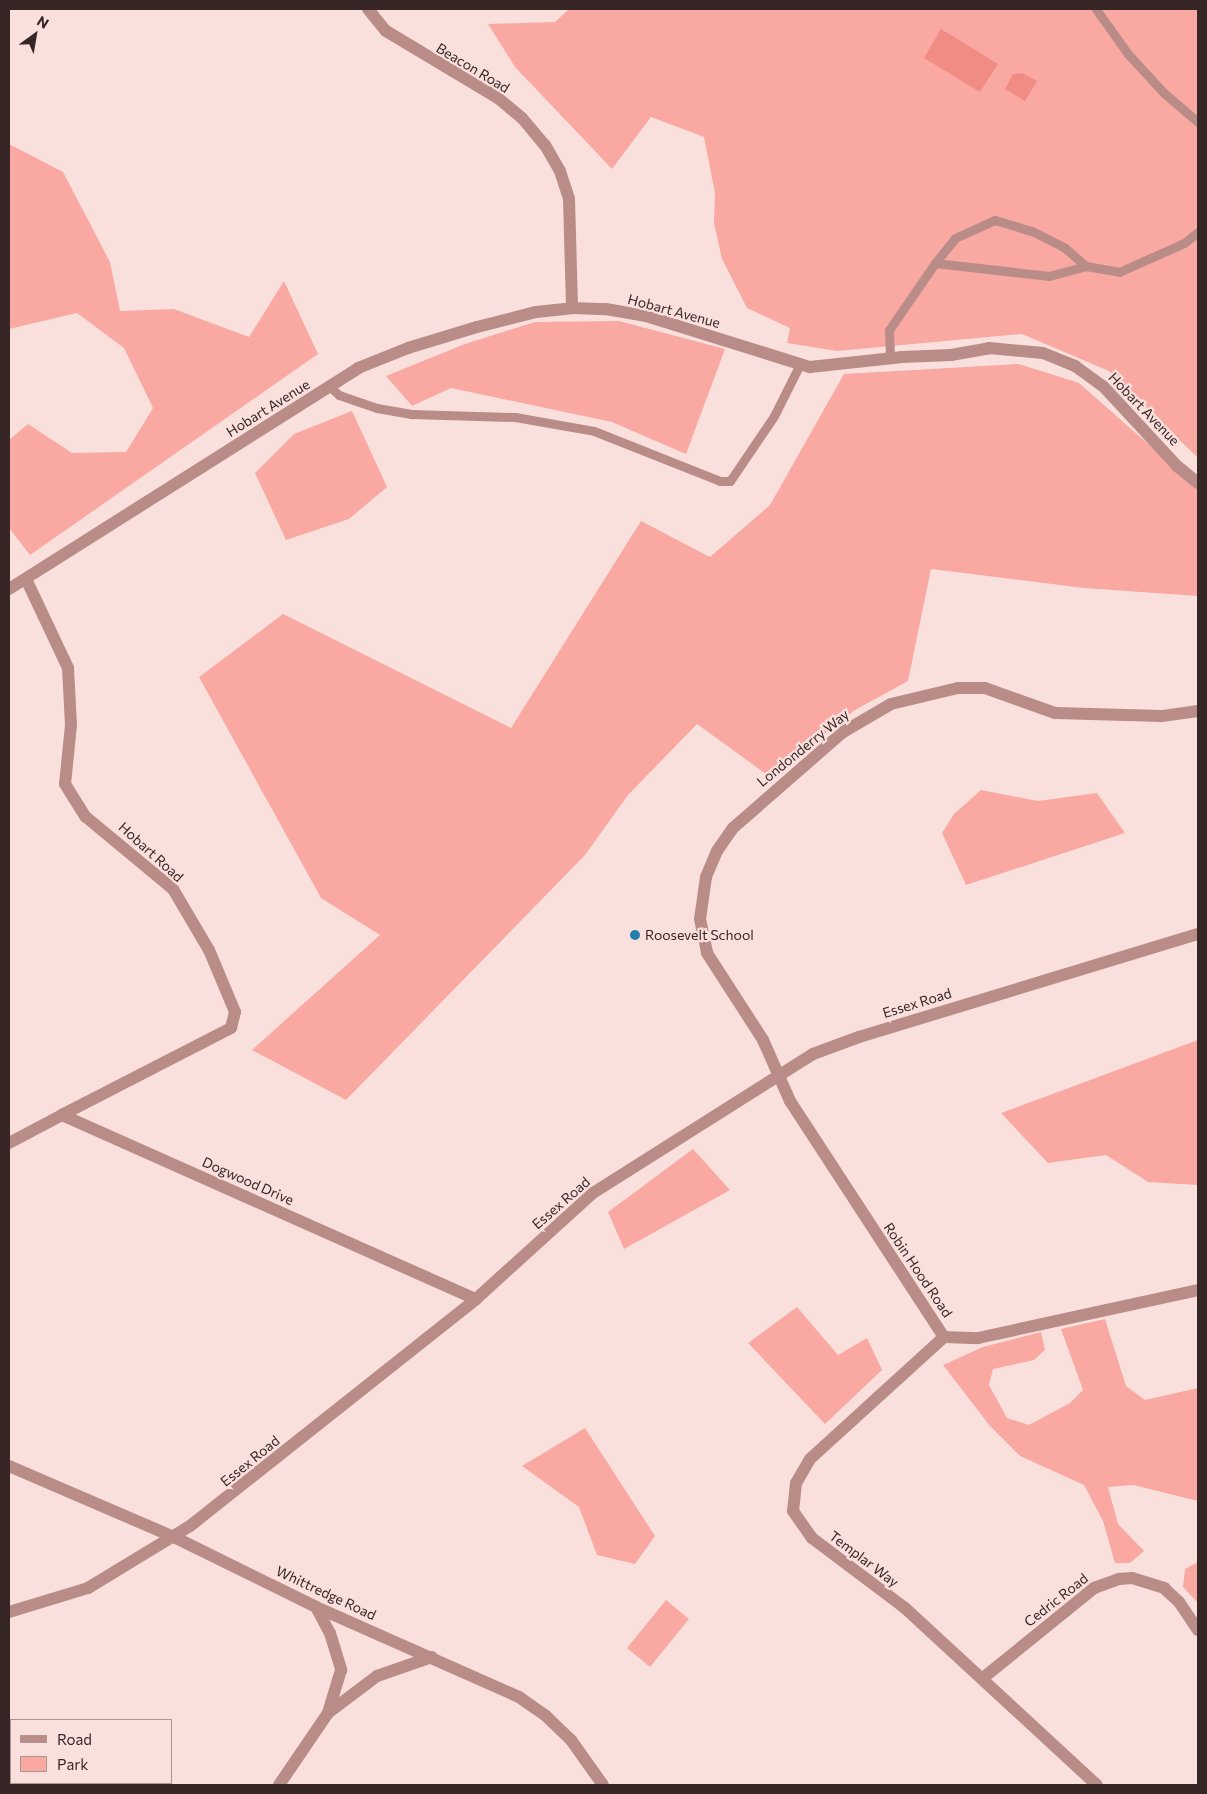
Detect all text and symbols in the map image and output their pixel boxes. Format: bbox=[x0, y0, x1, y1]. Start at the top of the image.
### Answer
north arrow bbox=[10, 10, 60, 60]
text: N bbox=[34, 12, 52, 32]
street label: Beacon Road bbox=[433, 40, 513, 96]
street label: Hobart Avenue bbox=[626, 291, 722, 331]
street label: Hobart Avenue bbox=[1105, 369, 1183, 449]
street label: Hobart Avenue bbox=[223, 376, 313, 440]
street label: Londonderry Way bbox=[754, 706, 852, 790]
street label: Hobart Road bbox=[115, 819, 187, 885]
place label: Roosevelt School bbox=[645, 927, 754, 943]
marker: Roosevelt School bbox=[629, 929, 641, 941]
street label: Essex Road bbox=[881, 985, 953, 1021]
street label: Dogwood Drive bbox=[200, 1153, 296, 1209]
street label: Essex Road bbox=[529, 1173, 593, 1233]
street label: Robin Hood Road bbox=[880, 1219, 956, 1321]
street label: Essex Road bbox=[217, 1432, 283, 1490]
street label: Templar Way bbox=[826, 1527, 902, 1591]
street label: Whittredge Road bbox=[273, 1562, 379, 1624]
street label: Cedric Road bbox=[1021, 1570, 1091, 1630]
legend bbox=[10, 1719, 172, 1784]
text: Road bbox=[57, 1730, 92, 1748]
text: Park bbox=[57, 1755, 88, 1773]

